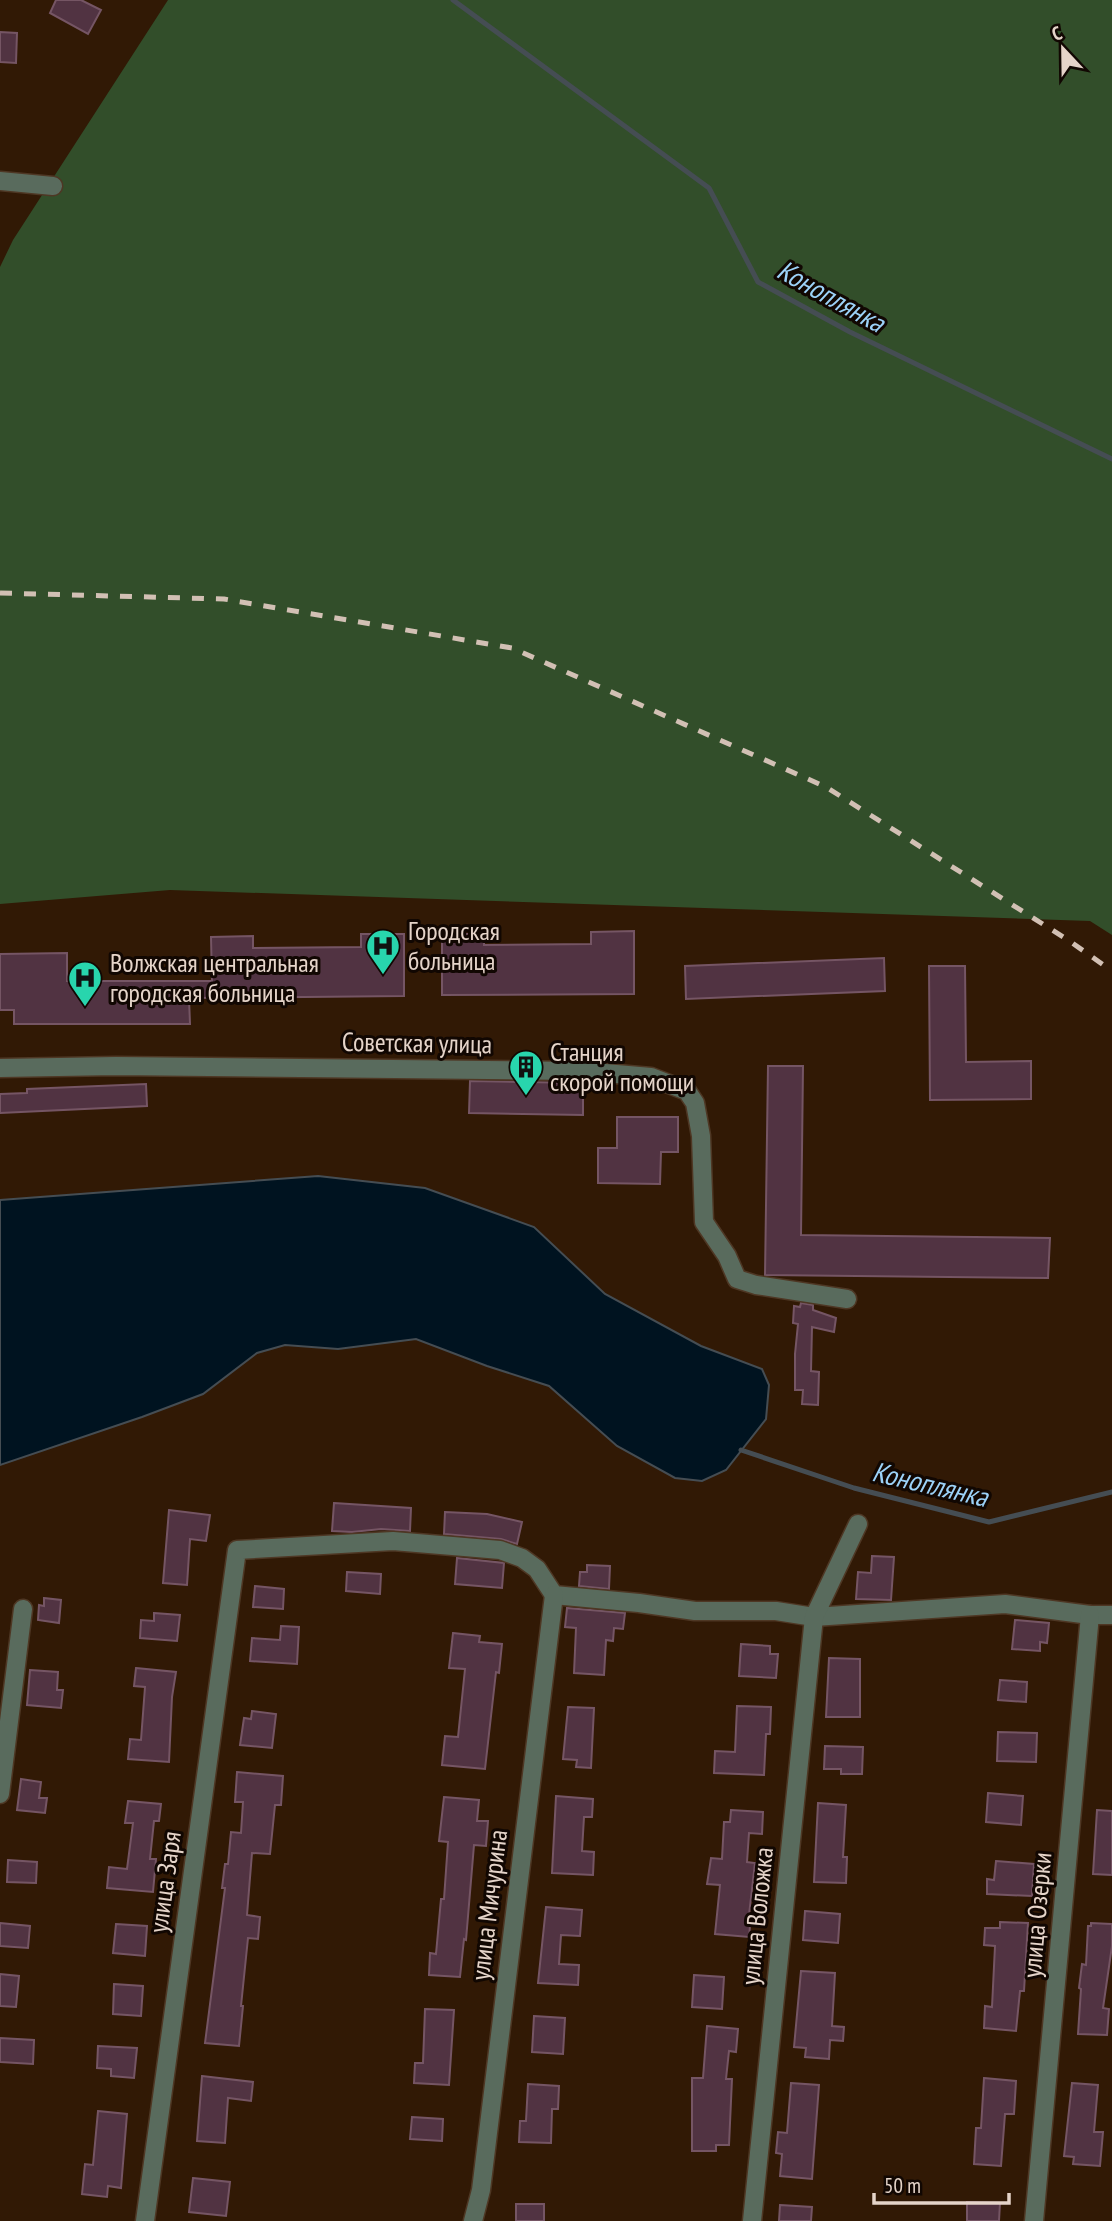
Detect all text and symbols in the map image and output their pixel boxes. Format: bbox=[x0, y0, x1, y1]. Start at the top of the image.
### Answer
north arrow bbox=[1028, 14, 1098, 84]
text: С bbox=[1048, 20, 1065, 46]
water label: Коноплянка bbox=[771, 251, 893, 341]
place label: Городская больница bbox=[408, 914, 500, 977]
hospital icon: Городская больница bbox=[364, 927, 402, 976]
place label: Волжская центральная городская больница bbox=[110, 946, 319, 1009]
hospital icon: Волжская центральная городская больница bbox=[66, 959, 104, 1008]
street label: Советская улица bbox=[342, 1025, 492, 1060]
place label: Станция скорой помощи bbox=[550, 1035, 694, 1098]
building icon: Станция скорой помощи bbox=[507, 1048, 545, 1097]
water label: Коноплянка bbox=[869, 1452, 993, 1515]
street label: улица Мичурина bbox=[463, 1828, 514, 1982]
street label: улица Заря bbox=[141, 1829, 188, 1935]
street label: улица Воложка bbox=[733, 1845, 780, 1987]
street label: улица Озерки bbox=[1015, 1851, 1058, 1979]
scale bar bbox=[874, 2162, 1009, 2206]
text: 50 m bbox=[884, 2172, 921, 2199]

